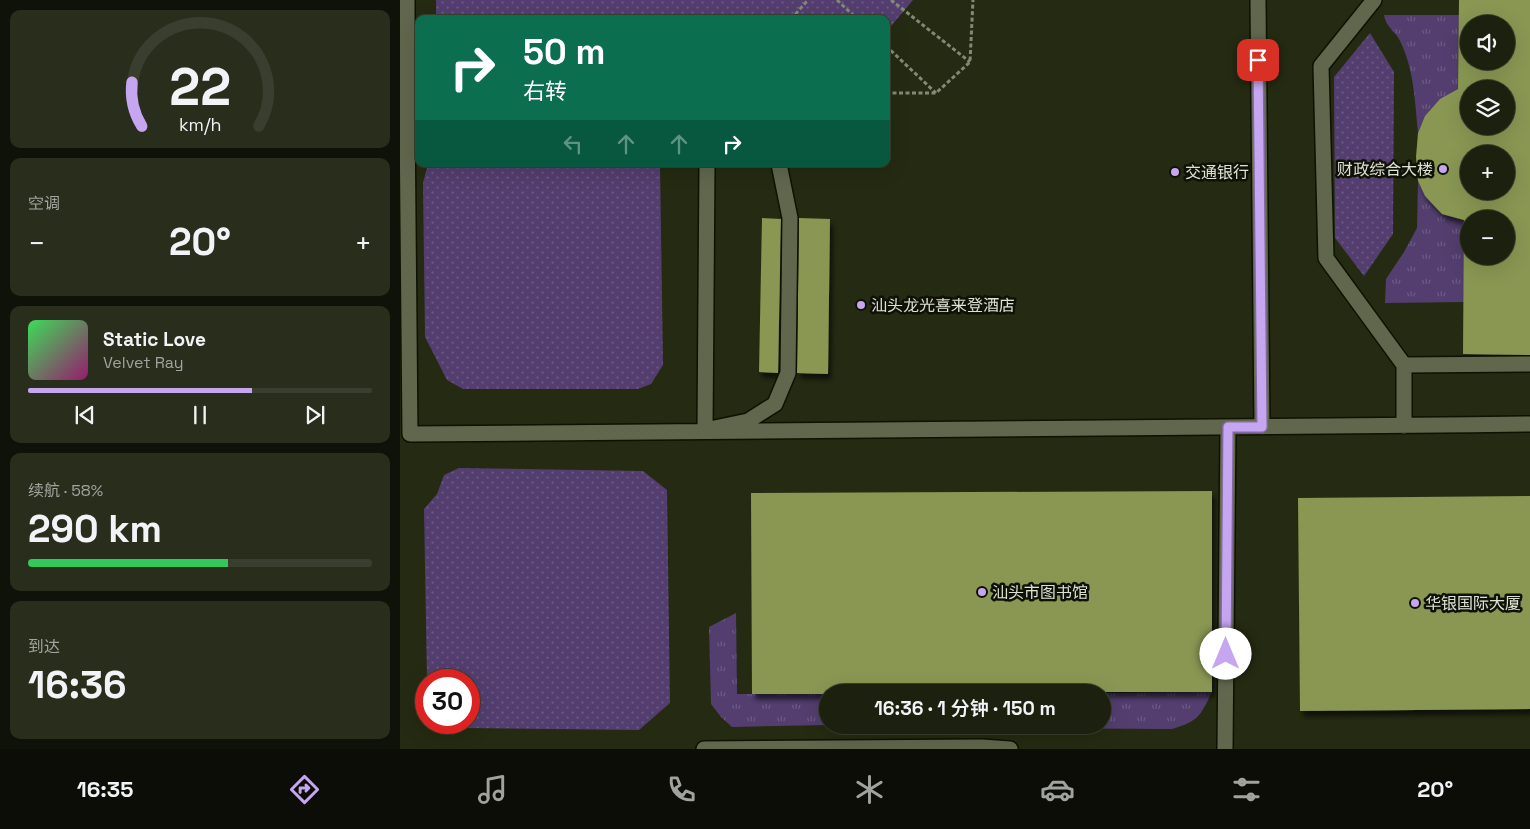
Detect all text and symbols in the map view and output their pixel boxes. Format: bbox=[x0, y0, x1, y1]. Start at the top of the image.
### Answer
map controls bbox=[1460, 15, 1515, 265]
button: sound bbox=[1460, 15, 1515, 70]
text: 50 m bbox=[523, 30, 605, 74]
icon: right bbox=[440, 35, 505, 100]
pin bbox=[1237, 39, 1279, 81]
icon: arrive bbox=[1244, 46, 1272, 74]
text: 22 bbox=[169, 54, 231, 120]
text: 右转 bbox=[523, 77, 567, 105]
button: layers bbox=[1460, 80, 1515, 135]
text: km/h bbox=[179, 113, 221, 136]
icon: left bbox=[559, 130, 587, 158]
icon: ahead bbox=[612, 130, 640, 158]
icon: ahead bbox=[665, 130, 693, 158]
icon: right bbox=[718, 130, 746, 158]
button: + bbox=[1460, 145, 1515, 200]
place label: 财政综合大楼 bbox=[1337, 159, 1433, 180]
place label: 交通银行 bbox=[1185, 162, 1249, 183]
marker: 财政综合大楼 bbox=[1437, 163, 1449, 175]
marker: 交通银行 bbox=[1169, 166, 1181, 178]
text: 空调 bbox=[28, 193, 60, 214]
button: − bbox=[1460, 210, 1515, 265]
text: 20° bbox=[169, 218, 231, 266]
text: − bbox=[28, 225, 45, 261]
text: + bbox=[355, 225, 372, 261]
place label: 汕头龙光喜来登酒店 bbox=[871, 295, 1015, 316]
marker: 汕头龙光喜来登酒店 bbox=[855, 299, 867, 311]
text: Static Love bbox=[103, 327, 206, 352]
text: Velvet Ray bbox=[103, 352, 184, 373]
icon: previous bbox=[71, 401, 99, 429]
icon: pause bbox=[186, 401, 214, 429]
icon: next bbox=[301, 401, 329, 429]
text: 续航 · 58% bbox=[28, 480, 103, 501]
text: 290 km bbox=[28, 505, 162, 553]
place label: 汕头市图书馆 bbox=[992, 582, 1088, 603]
marker: 汕头市图书馆 bbox=[976, 586, 988, 598]
place label: 华银国际大厦 bbox=[1425, 593, 1521, 614]
marker: 华银国际大厦 bbox=[1409, 597, 1421, 609]
position arrow bbox=[1199, 627, 1251, 679]
text: 到达 bbox=[28, 636, 60, 657]
text: 16:36 bbox=[28, 661, 127, 709]
speed limit sign: 30 bbox=[415, 669, 480, 734]
text: 16:36 · 1 分钟 · 150 m bbox=[874, 696, 1056, 721]
icon: directions bbox=[287, 772, 322, 807]
icon: music bbox=[475, 772, 510, 807]
icon: phone bbox=[664, 772, 699, 807]
icon: climate bbox=[852, 772, 887, 807]
icon: car bbox=[1040, 772, 1075, 807]
icon: filters bbox=[1229, 772, 1264, 807]
text: 16:35 bbox=[77, 775, 133, 803]
text: 20° bbox=[1417, 775, 1453, 803]

